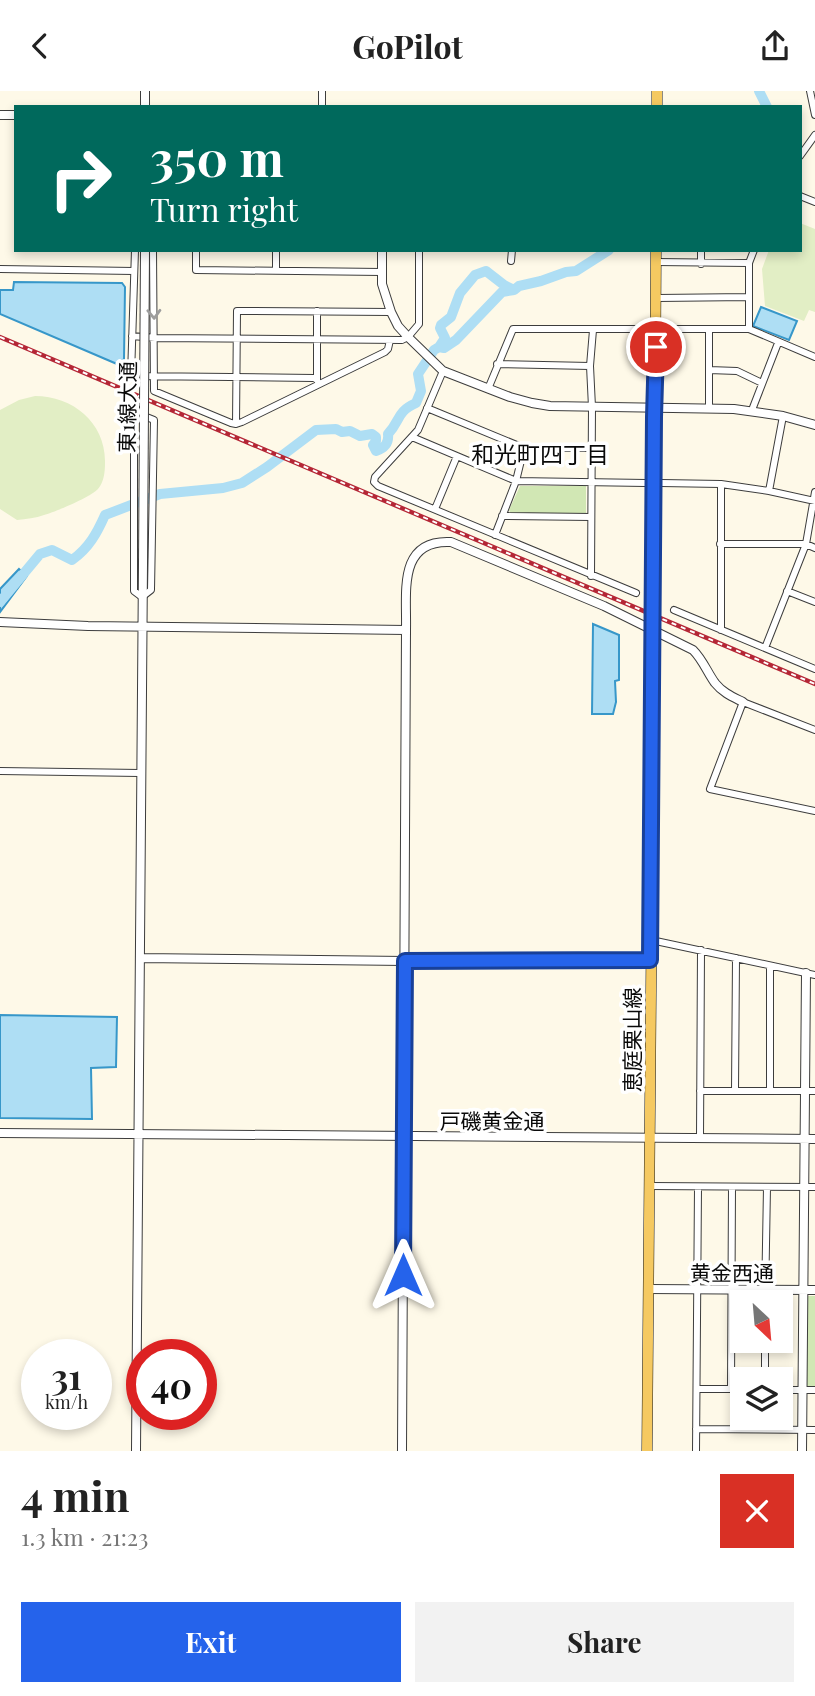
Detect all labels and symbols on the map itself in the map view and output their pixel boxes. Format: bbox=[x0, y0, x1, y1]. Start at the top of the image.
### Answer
one-way arrow bbox=[146, 309, 162, 319]
pin bbox=[626, 317, 686, 377]
street label: 東1線大通 bbox=[111, 361, 141, 453]
district label: 和光町四丁目 bbox=[471, 438, 609, 469]
street label: 恵庭栗山線 bbox=[617, 988, 645, 1093]
street label: 戸磯黄金通 bbox=[440, 1106, 545, 1134]
position arrow bbox=[366, 1238, 440, 1312]
street label: 黄金西通 bbox=[690, 1258, 774, 1286]
north arrow bbox=[730, 1290, 793, 1353]
speed limit sign: 40 bbox=[126, 1339, 217, 1430]

